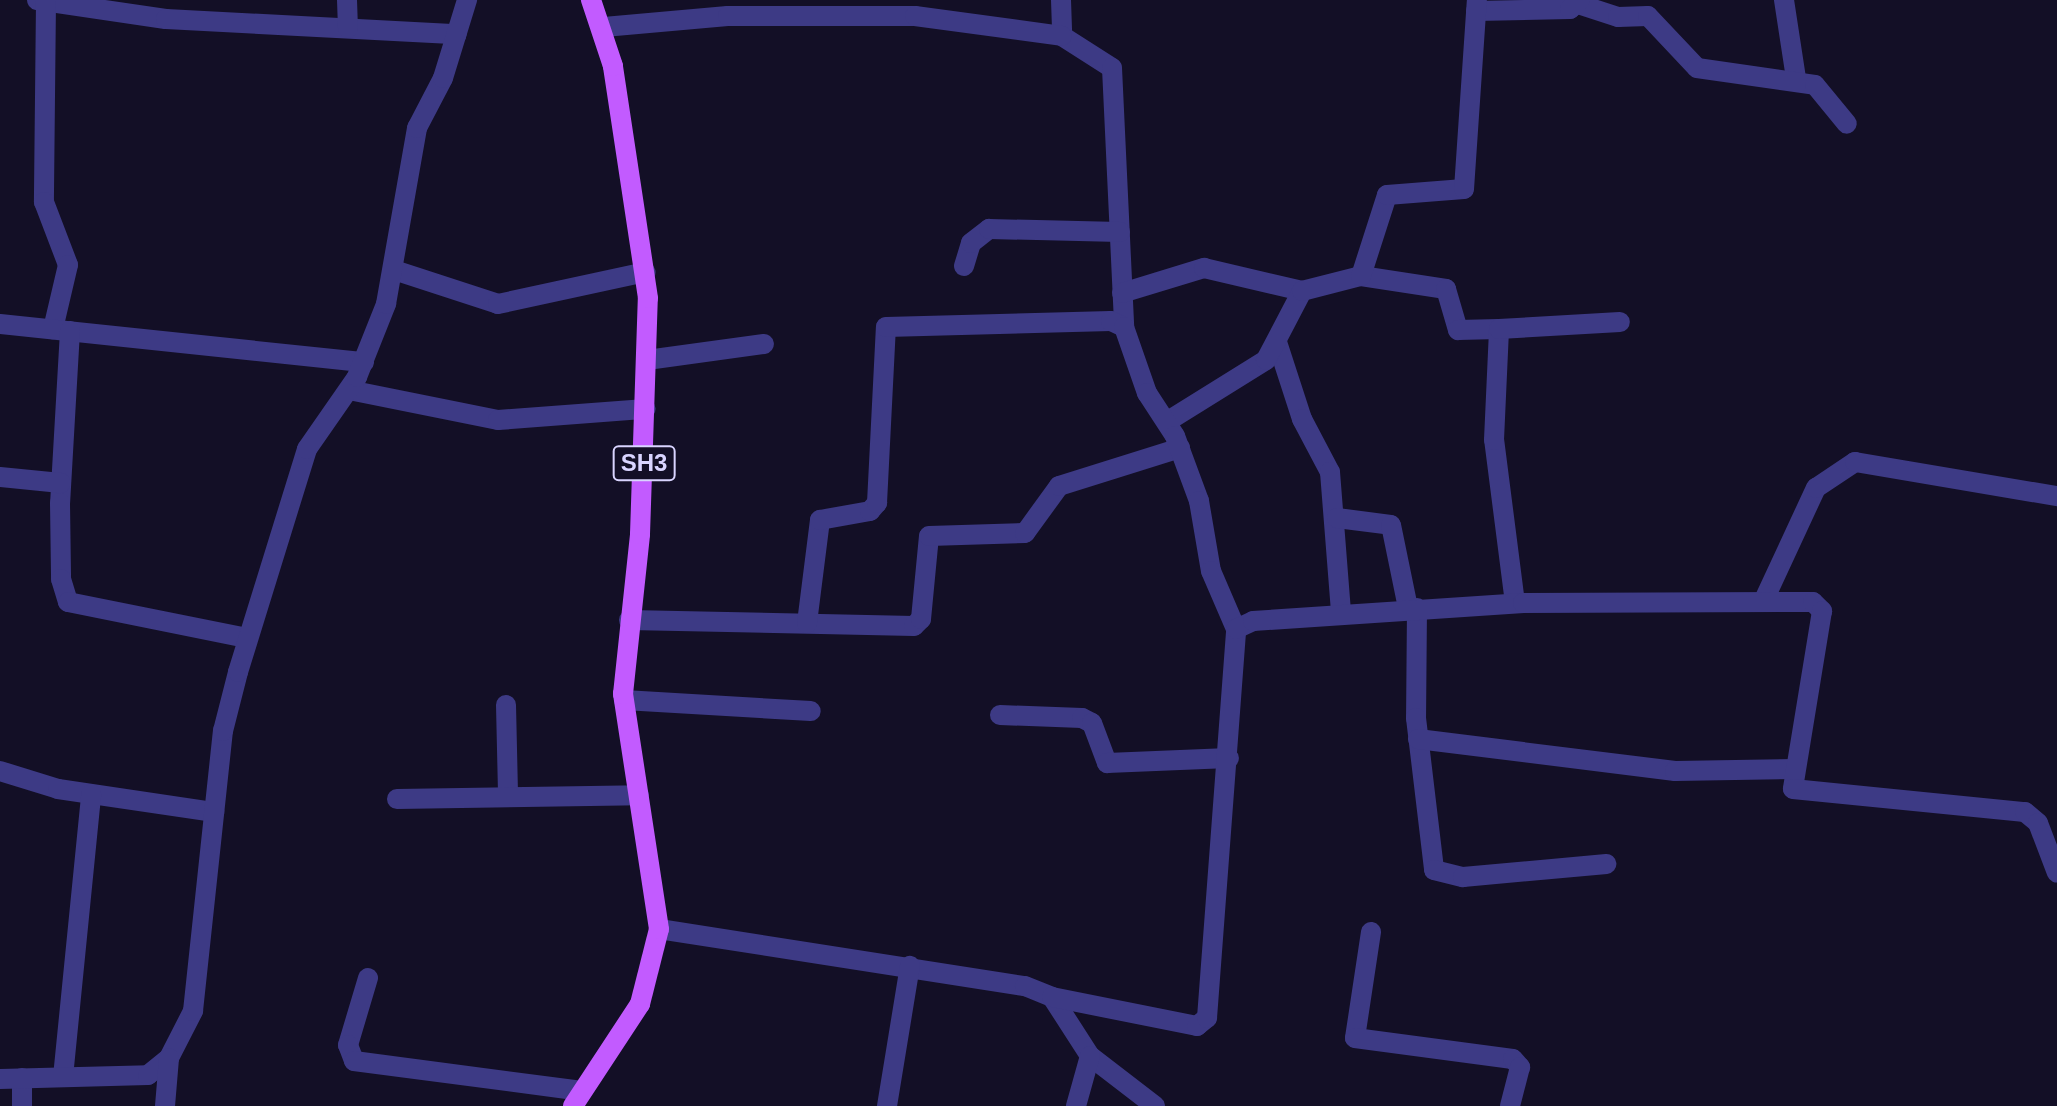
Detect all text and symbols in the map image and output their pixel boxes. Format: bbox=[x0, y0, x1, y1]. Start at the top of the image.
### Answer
road number: SH3 bbox=[612, 443, 676, 483]

